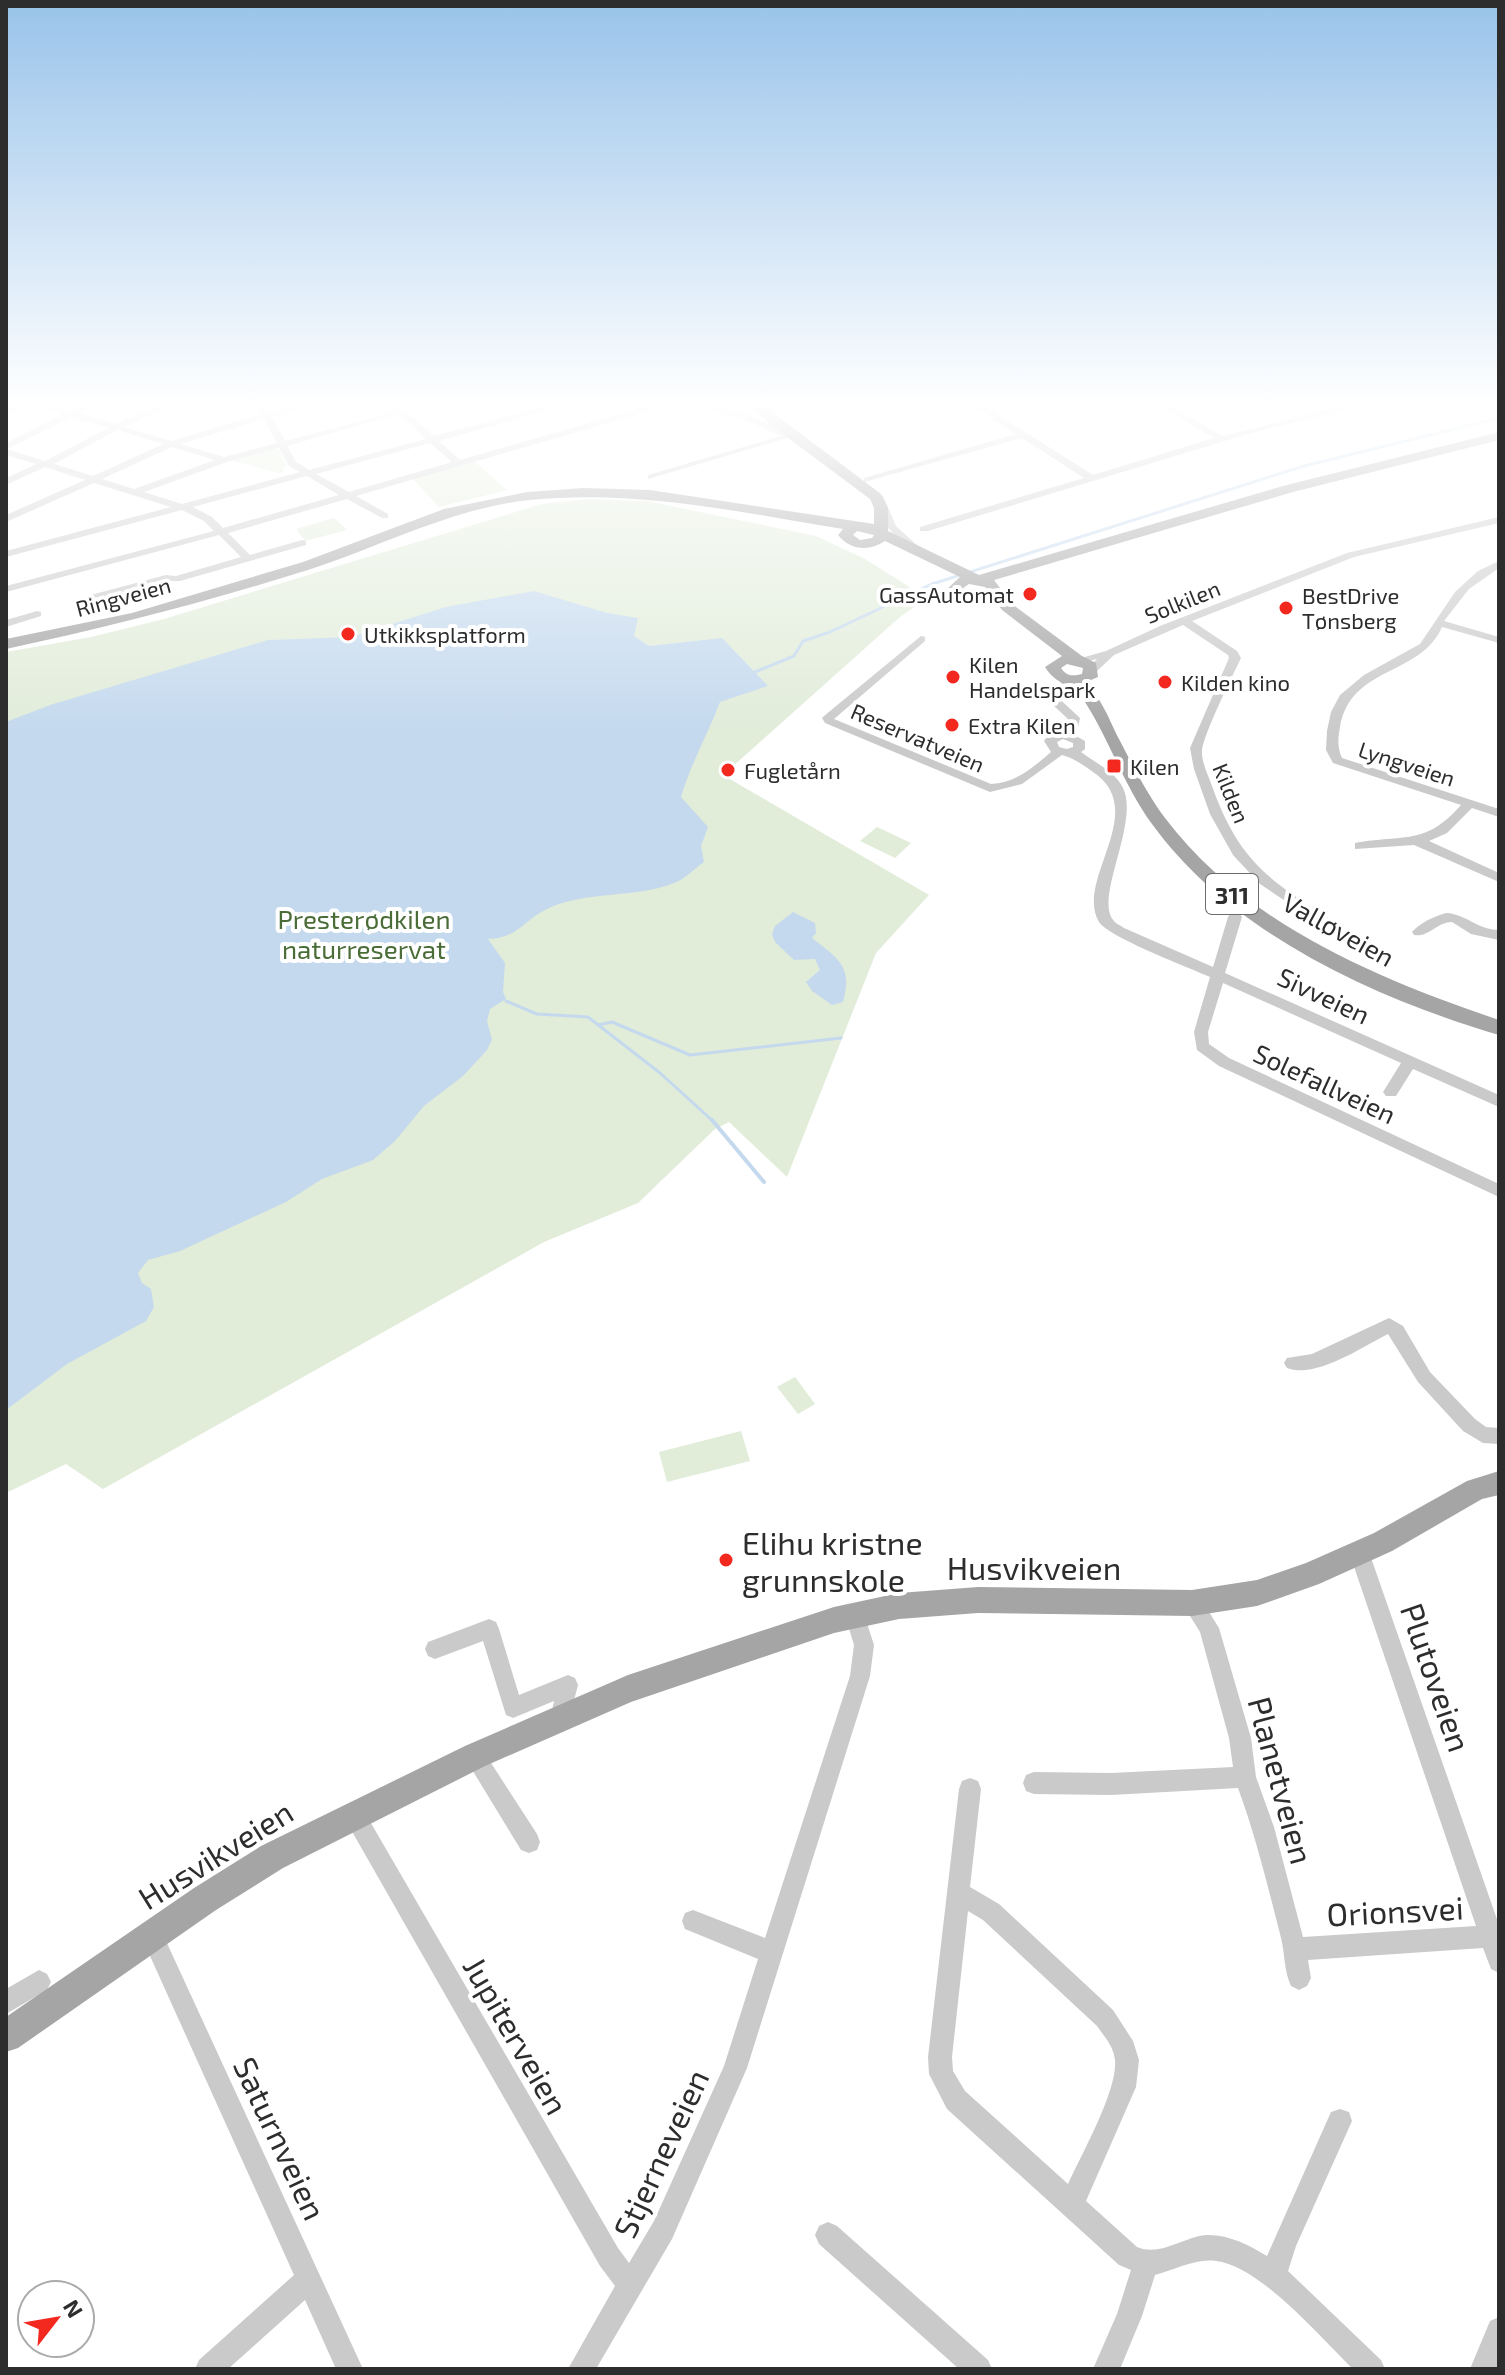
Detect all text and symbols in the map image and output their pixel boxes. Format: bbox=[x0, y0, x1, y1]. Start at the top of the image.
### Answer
street label: Ringveien bbox=[73, 571, 173, 621]
street label: Solkilen bbox=[1140, 574, 1224, 628]
place label: GassAutomat bbox=[879, 581, 1014, 607]
place label: BestDrive Tønsberg bbox=[1302, 582, 1399, 633]
marker: GassAutomat bbox=[1021, 585, 1039, 603]
marker: BestDrive Tønsberg bbox=[1277, 599, 1295, 617]
place label: Utkikksplatform bbox=[364, 621, 526, 647]
marker: Utkikksplatform bbox=[339, 625, 357, 643]
place label: Kilen Handelspark bbox=[969, 651, 1096, 702]
marker: Kilen Handelspark bbox=[944, 668, 962, 686]
place label: Kilden kino bbox=[1181, 669, 1290, 695]
marker: Kilden kino bbox=[1156, 673, 1174, 691]
street label: Reservatveien bbox=[847, 697, 989, 777]
place label: Extra Kilen bbox=[968, 712, 1076, 738]
marker: Extra Kilen bbox=[943, 716, 961, 734]
street label: Lyngveien bbox=[1355, 735, 1459, 791]
place label: Kilen bbox=[1130, 753, 1180, 779]
place label: Fugletårn bbox=[744, 757, 841, 783]
marker: Kilen bbox=[1105, 757, 1123, 775]
street label: Kilden bbox=[1208, 759, 1256, 827]
marker: Fugletårn bbox=[719, 761, 737, 779]
road number: 311 bbox=[1206, 874, 1258, 914]
street label: Valløveien bbox=[1278, 886, 1400, 972]
park label: Presterødkilen naturreservat bbox=[277, 903, 451, 964]
street label: Sivveien bbox=[1273, 960, 1375, 1030]
street label: Solefallveien bbox=[1249, 1037, 1401, 1129]
place label: Elihu kristne grunnskole bbox=[742, 1523, 923, 1598]
street label: Husvikveien bbox=[947, 1548, 1121, 1586]
marker: Elihu kristne grunnskole bbox=[717, 1551, 735, 1569]
street label: Plutoveien bbox=[1394, 1598, 1480, 1756]
street label: Planetveien bbox=[1241, 1692, 1323, 1868]
street label: Husvikveien bbox=[131, 1792, 299, 1916]
street label: Orionsvei bbox=[1326, 1887, 1464, 1933]
street label: Jupiterveien bbox=[457, 1950, 577, 2120]
street label: Saturnveien bbox=[227, 2051, 335, 2225]
street label: Stjerneveien bbox=[604, 2063, 716, 2244]
north arrow bbox=[16, 2279, 96, 2359]
text: N bbox=[59, 2295, 89, 2322]

